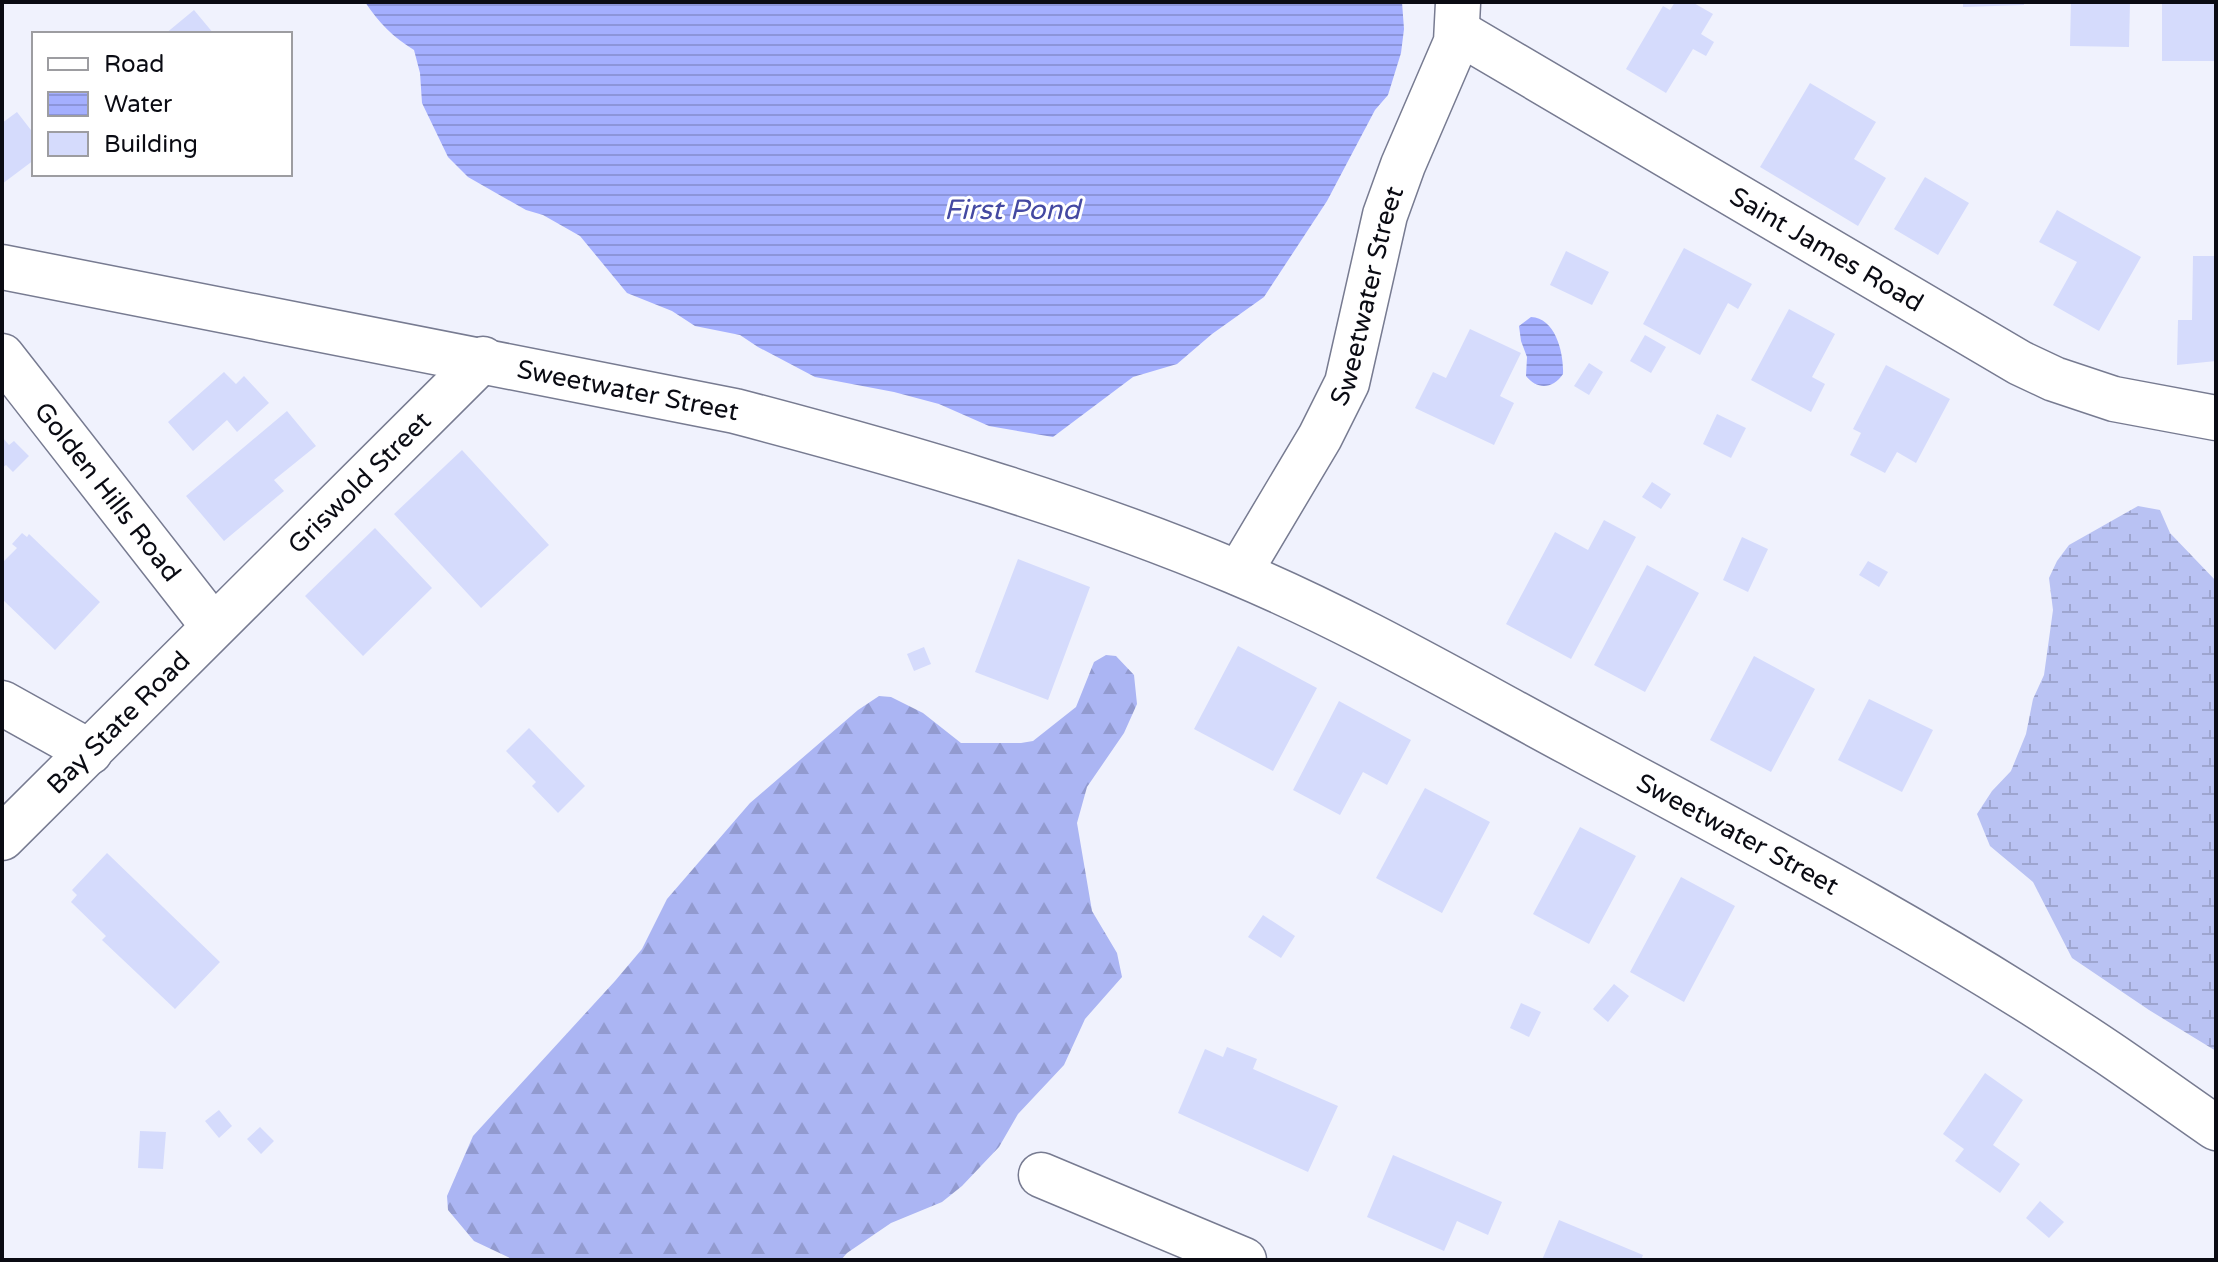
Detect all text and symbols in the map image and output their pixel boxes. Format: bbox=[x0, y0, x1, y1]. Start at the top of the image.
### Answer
legend bbox=[32, 32, 292, 176]
text: Road bbox=[104, 50, 164, 79]
text: Water bbox=[104, 90, 173, 119]
text: Building bbox=[104, 130, 198, 159]
street label: Saint James Road bbox=[1724, 180, 1929, 318]
street label: Sweetwater Street bbox=[1323, 182, 1410, 411]
water label: First Pond bbox=[944, 193, 1083, 227]
street label: Sweetwater Street bbox=[515, 353, 742, 427]
street label: Golden Hills Road bbox=[28, 396, 188, 587]
street label: Griswold Street bbox=[281, 405, 437, 560]
street label: Bay State Road bbox=[40, 644, 196, 800]
street label: Sweetwater Street bbox=[1632, 766, 1844, 901]

